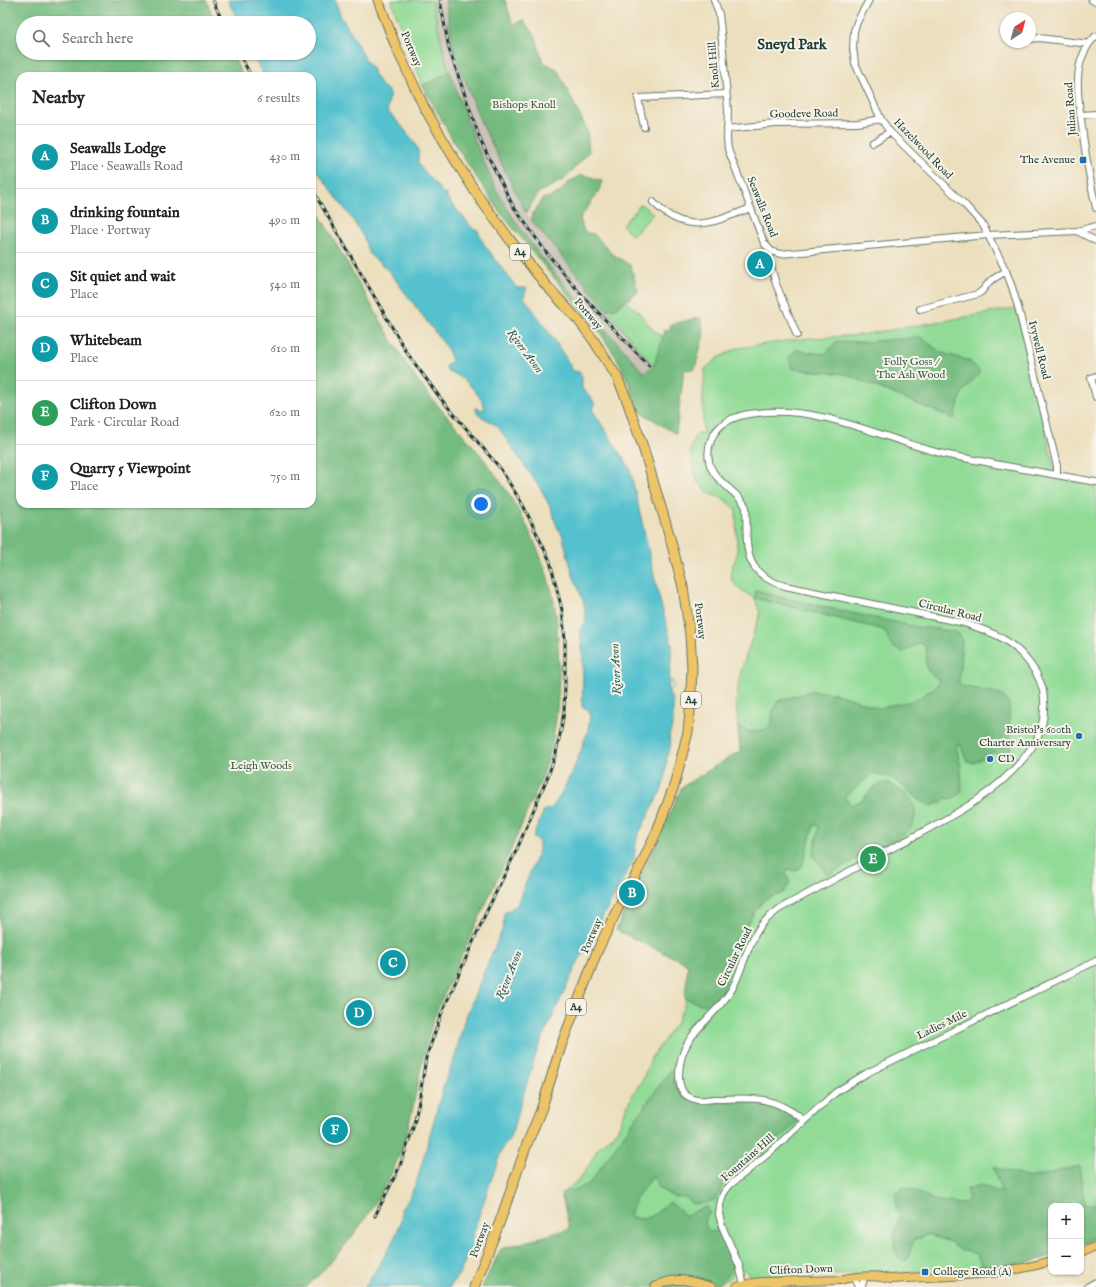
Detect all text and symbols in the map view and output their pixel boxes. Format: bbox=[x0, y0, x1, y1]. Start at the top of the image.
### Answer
north arrow bbox=[1000, 12, 1036, 48]
search box bbox=[16, 16, 316, 60]
icon: search bbox=[30, 27, 52, 49]
text: Search here bbox=[62, 29, 133, 48]
street label: Portway bbox=[397, 29, 425, 69]
district label: Sneyd Park bbox=[757, 35, 828, 54]
street label: Knoll Hill bbox=[705, 41, 723, 89]
street label: Julian Road bbox=[1062, 82, 1080, 138]
text: Nearby bbox=[32, 88, 85, 109]
text: 6 results bbox=[257, 90, 300, 107]
park label: Bishops Knoll bbox=[492, 98, 556, 112]
street label: Goodeve Road bbox=[770, 106, 839, 122]
street label: Hazelwood Road bbox=[890, 116, 956, 182]
text: Seawalls Lodge bbox=[70, 139, 166, 158]
text: A bbox=[41, 148, 49, 165]
text: 430 m bbox=[270, 148, 300, 165]
place label: The Avenue bbox=[1020, 153, 1075, 167]
marker: The Avenue bbox=[1078, 155, 1088, 165]
text: Place · Seawalls Road bbox=[70, 158, 183, 175]
street label: Seawalls Road bbox=[743, 175, 781, 240]
text: drinking fountain bbox=[70, 203, 180, 222]
text: B bbox=[41, 212, 49, 229]
text: 490 m bbox=[269, 212, 300, 229]
text: Place · Portway bbox=[70, 222, 151, 239]
road number: A4 bbox=[510, 244, 530, 260]
pin: A bbox=[747, 249, 773, 279]
text: Sit quiet and wait bbox=[70, 267, 176, 286]
text: C bbox=[40, 276, 50, 293]
text: 540 m bbox=[270, 276, 300, 293]
text: Place bbox=[70, 286, 98, 303]
street label: Portway bbox=[571, 295, 606, 333]
street label: Ivywell Road bbox=[1025, 319, 1053, 381]
water label: River Avon bbox=[504, 326, 547, 376]
text: Whitebeam bbox=[70, 331, 142, 350]
text: D bbox=[40, 340, 50, 357]
text: 610 m bbox=[271, 340, 300, 357]
text: Place bbox=[70, 350, 98, 367]
park label: Folly Goss / The Ash Wood bbox=[877, 355, 945, 382]
text: Clifton Down bbox=[70, 395, 157, 414]
text: E bbox=[40, 404, 50, 421]
text: 620 m bbox=[269, 404, 300, 421]
text: Park · Circular Road bbox=[70, 414, 179, 431]
text: Quarry 5 Viewpoint bbox=[70, 459, 191, 478]
text: F bbox=[41, 468, 49, 485]
text: 750 m bbox=[270, 468, 300, 485]
text: Place bbox=[70, 478, 98, 495]
your location bbox=[471, 494, 491, 514]
street label: Circular Road bbox=[917, 596, 983, 626]
street label: Portway bbox=[691, 602, 709, 641]
water label: River Avon bbox=[607, 643, 625, 695]
road number: A4 bbox=[681, 692, 701, 708]
place label: Bristol's 600th Charter Anniversary bbox=[979, 723, 1072, 750]
marker: Bristol's 600th Charter Anniversary bbox=[1074, 731, 1084, 741]
place label: CD bbox=[998, 752, 1015, 766]
marker: CD bbox=[985, 754, 995, 764]
park label: Leigh Woods bbox=[230, 759, 292, 773]
pin: E bbox=[860, 844, 886, 874]
pin: B bbox=[619, 878, 645, 908]
street label: Portway bbox=[578, 916, 606, 956]
street label: Circular Road bbox=[715, 925, 755, 989]
pin: C bbox=[380, 948, 406, 978]
water label: River Avon bbox=[492, 948, 526, 1002]
pin: D bbox=[346, 998, 372, 1028]
road number: A4 bbox=[566, 999, 586, 1015]
street label: Ladies Mile bbox=[915, 1007, 969, 1043]
pin: F bbox=[322, 1115, 348, 1145]
street label: Fountains Hill bbox=[718, 1131, 778, 1185]
map controls bbox=[1048, 1203, 1084, 1275]
button: + bbox=[1048, 1203, 1084, 1239]
street label: Portway bbox=[467, 1220, 493, 1260]
button: − bbox=[1048, 1239, 1084, 1275]
street label: Clifton Down bbox=[769, 1262, 833, 1278]
place label: College Road (A) bbox=[933, 1265, 1012, 1279]
marker: College Road (A) bbox=[920, 1267, 930, 1277]

